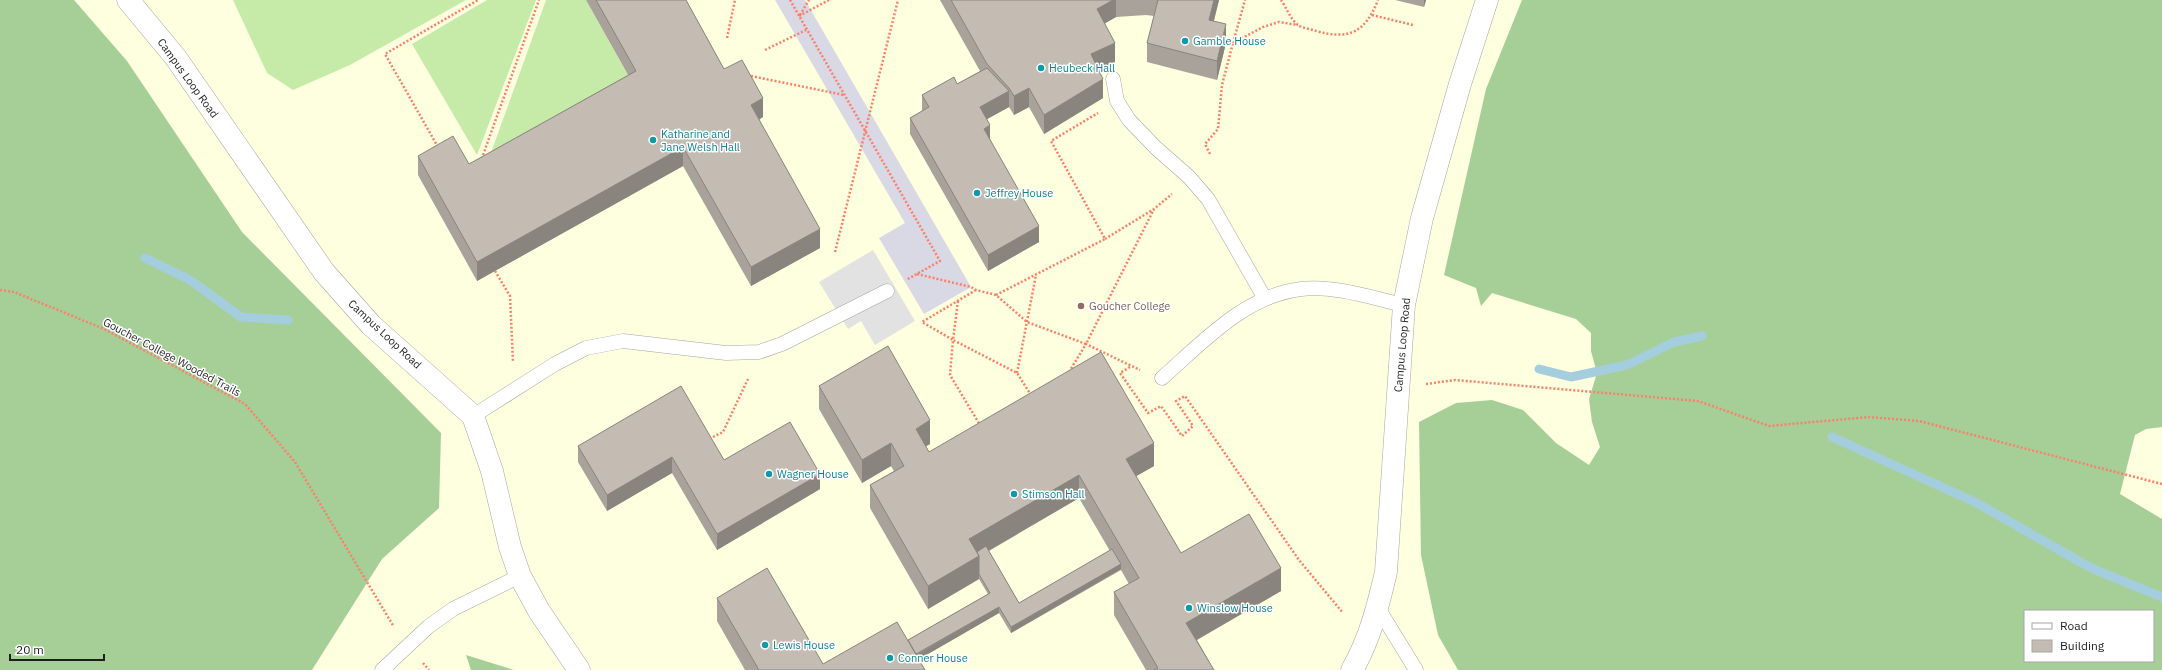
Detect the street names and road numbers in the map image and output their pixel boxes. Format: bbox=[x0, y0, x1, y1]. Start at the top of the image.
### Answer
street label: Campus Loop Road bbox=[154, 36, 222, 120]
street label: Campus Loop Road bbox=[346, 297, 424, 371]
street label: Campus Loop Road bbox=[1391, 297, 1413, 393]
street label: Goucher College Wooded Trails bbox=[101, 315, 243, 399]

